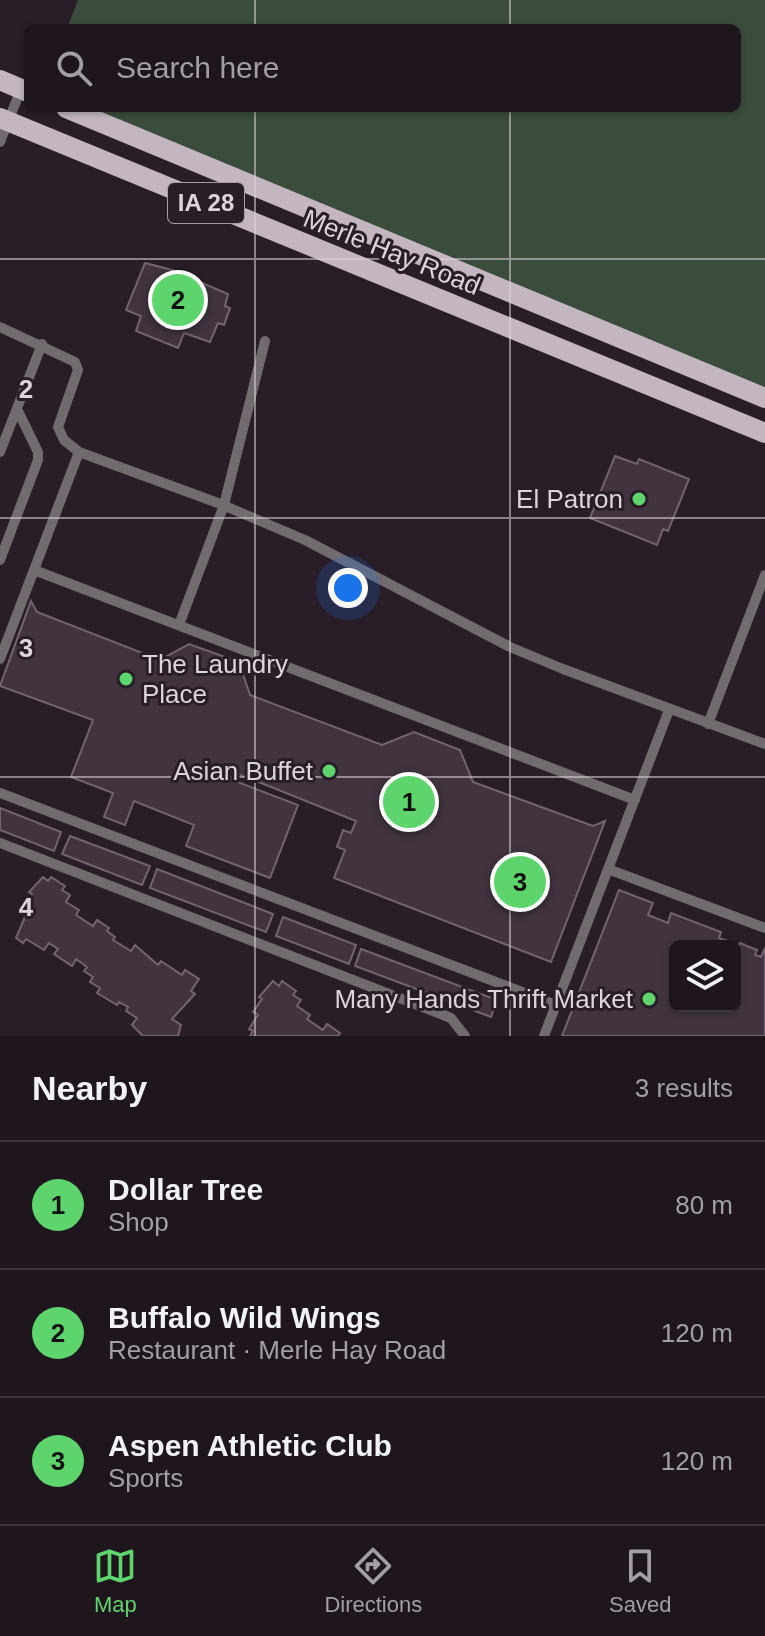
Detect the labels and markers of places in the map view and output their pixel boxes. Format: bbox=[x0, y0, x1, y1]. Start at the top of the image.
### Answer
pin: 2 bbox=[152, 270, 204, 330]
place label: El Patron bbox=[516, 484, 623, 514]
marker: El Patron bbox=[630, 490, 648, 508]
place label: The Laundry Place bbox=[142, 649, 288, 709]
marker: The Laundry Place bbox=[117, 670, 135, 688]
place label: Asian Buffet bbox=[173, 756, 314, 786]
marker: Asian Buffet bbox=[320, 762, 338, 780]
pin: 1 bbox=[383, 772, 435, 832]
pin: 3 bbox=[494, 852, 546, 912]
place label: Many Hands Thrift Market bbox=[334, 984, 634, 1014]
marker: Many Hands Thrift Market bbox=[640, 990, 658, 1008]

